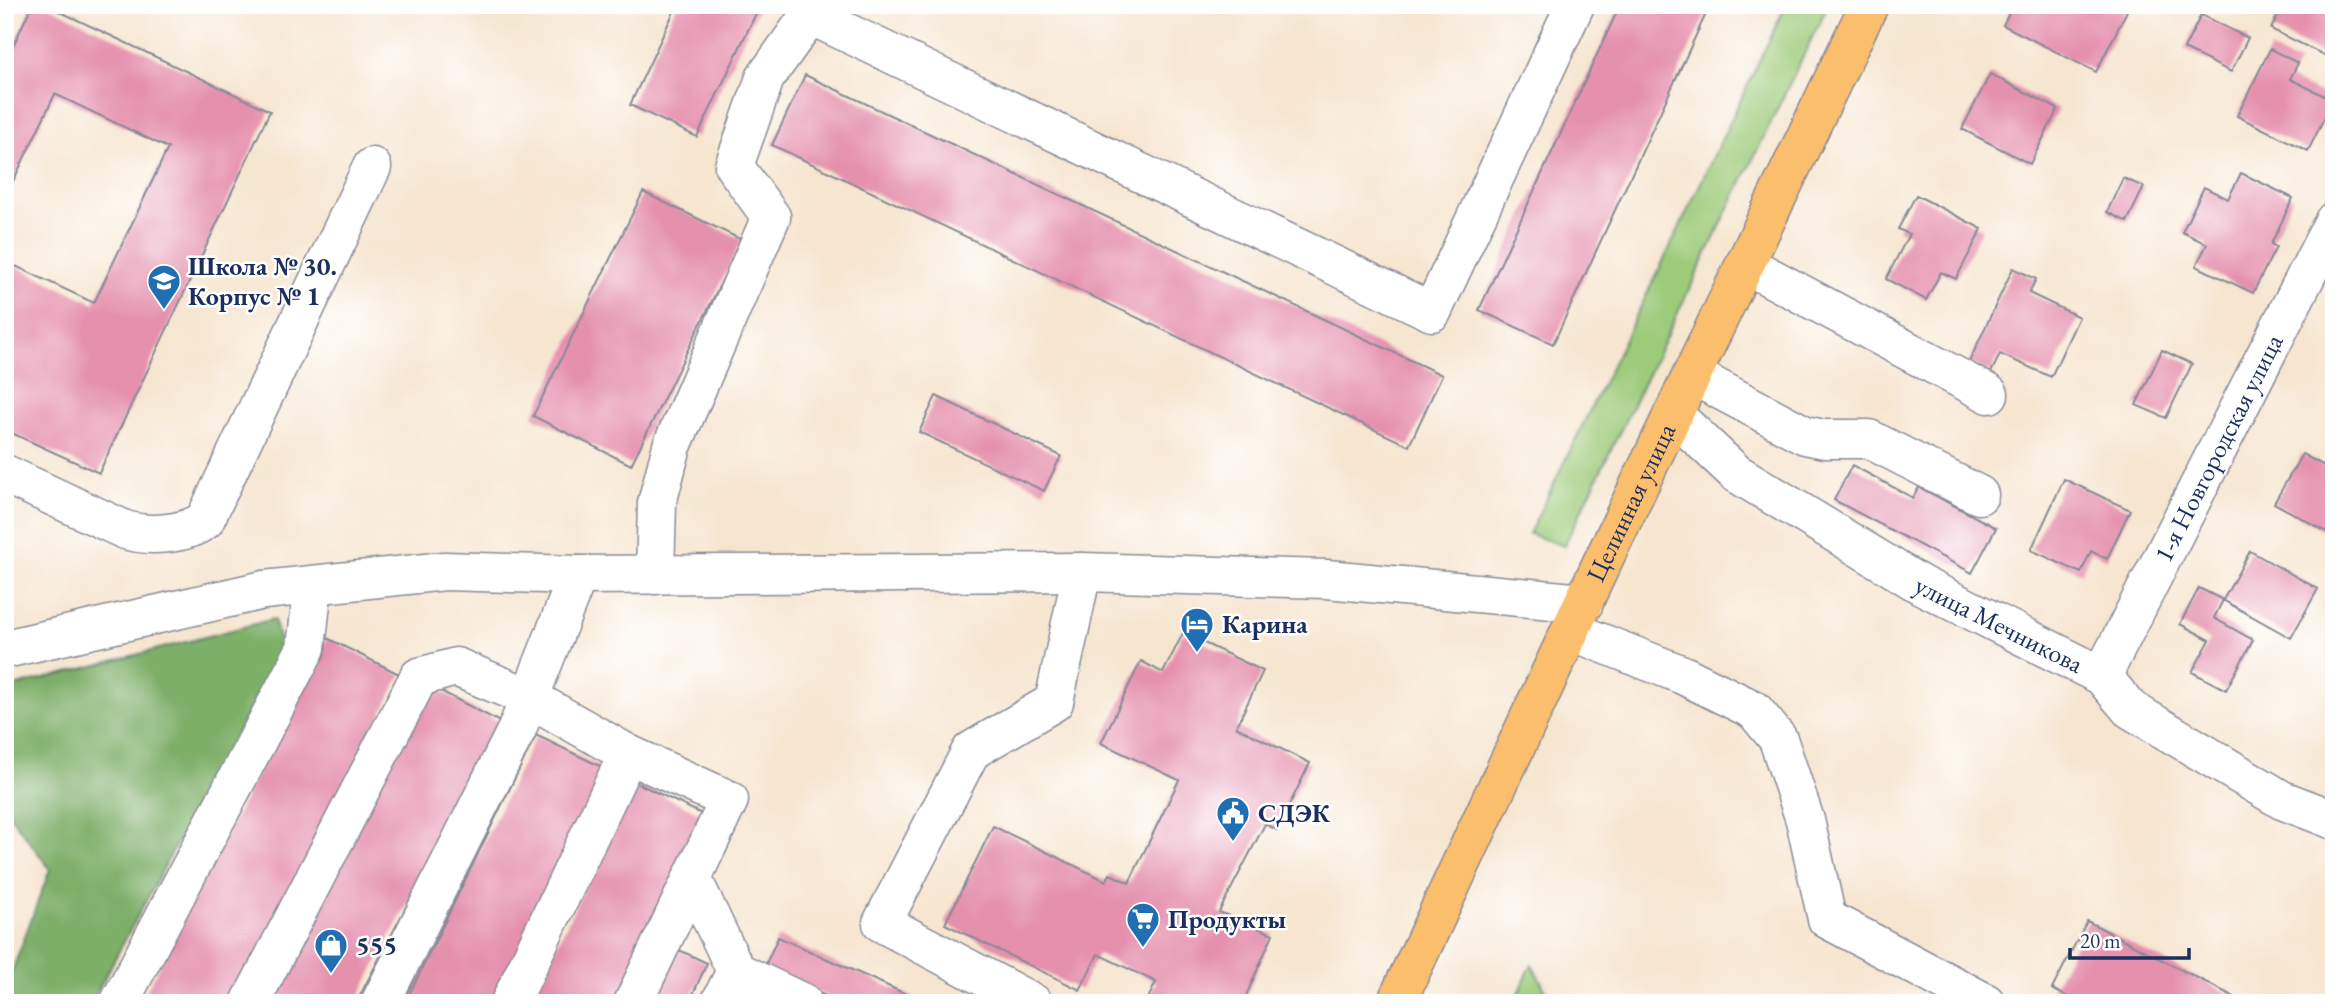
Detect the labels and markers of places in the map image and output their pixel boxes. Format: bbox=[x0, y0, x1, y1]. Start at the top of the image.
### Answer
place label: Школа № 30. Корпус № 1 bbox=[188, 249, 337, 313]
school or university icon: Школа № 30. Корпус № 1 bbox=[145, 262, 183, 311]
hotel icon: Карина bbox=[1178, 605, 1216, 654]
place label: Карина bbox=[1222, 607, 1308, 641]
public building icon: СДЭК bbox=[1214, 794, 1252, 843]
place label: СДЭК bbox=[1258, 796, 1331, 830]
supermarket icon: Продукты bbox=[1124, 900, 1162, 949]
place label: Продукты bbox=[1168, 902, 1286, 936]
shop icon: 555 bbox=[312, 926, 350, 975]
place label: 555 bbox=[356, 928, 397, 962]

